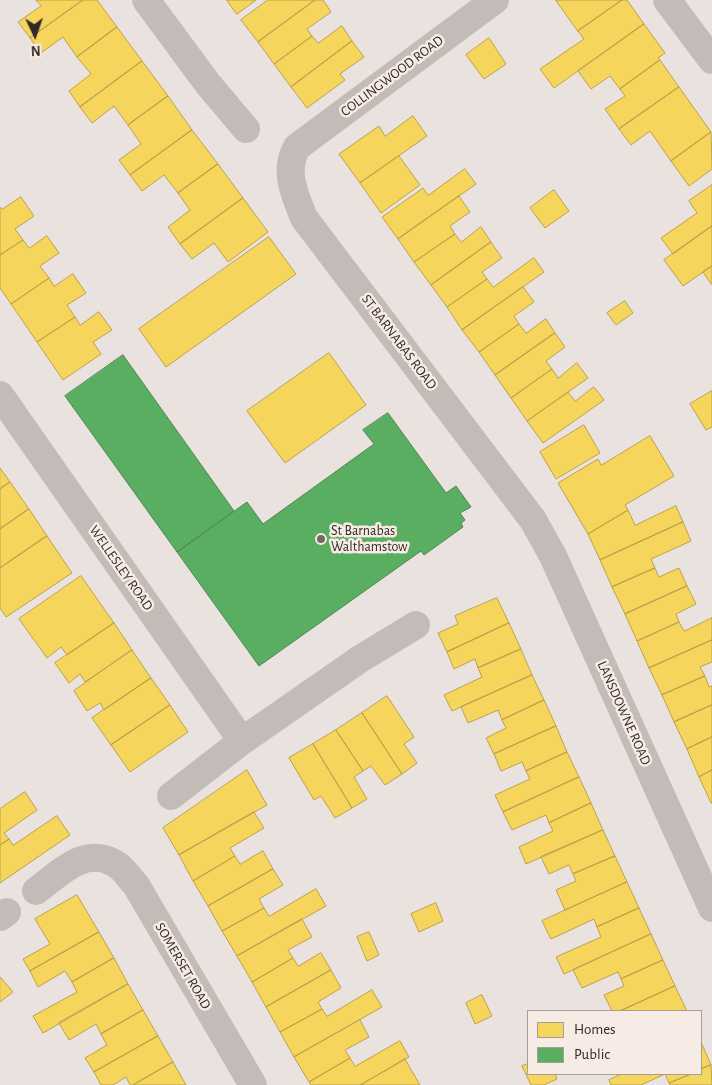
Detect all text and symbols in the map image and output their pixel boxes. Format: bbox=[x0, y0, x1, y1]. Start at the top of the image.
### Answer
north arrow bbox=[10, 10, 60, 60]
street label: COLLINGWOOD ROAD bbox=[337, 32, 447, 120]
text: N bbox=[31, 43, 41, 57]
street label: ST BARNABAS ROAD bbox=[358, 291, 440, 393]
street label: WELLESLEY ROAD bbox=[85, 522, 157, 614]
place label: St Barnabas Walthamstow bbox=[331, 523, 408, 556]
marker: St Barnabas Walthamstow bbox=[315, 533, 327, 545]
street label: LANSDOWNE ROAD bbox=[593, 658, 655, 768]
street label: SOMERSET ROAD bbox=[151, 920, 215, 1012]
legend bbox=[527, 1010, 702, 1075]
text: Homes bbox=[574, 1022, 616, 1037]
text: Public bbox=[574, 1047, 610, 1062]

